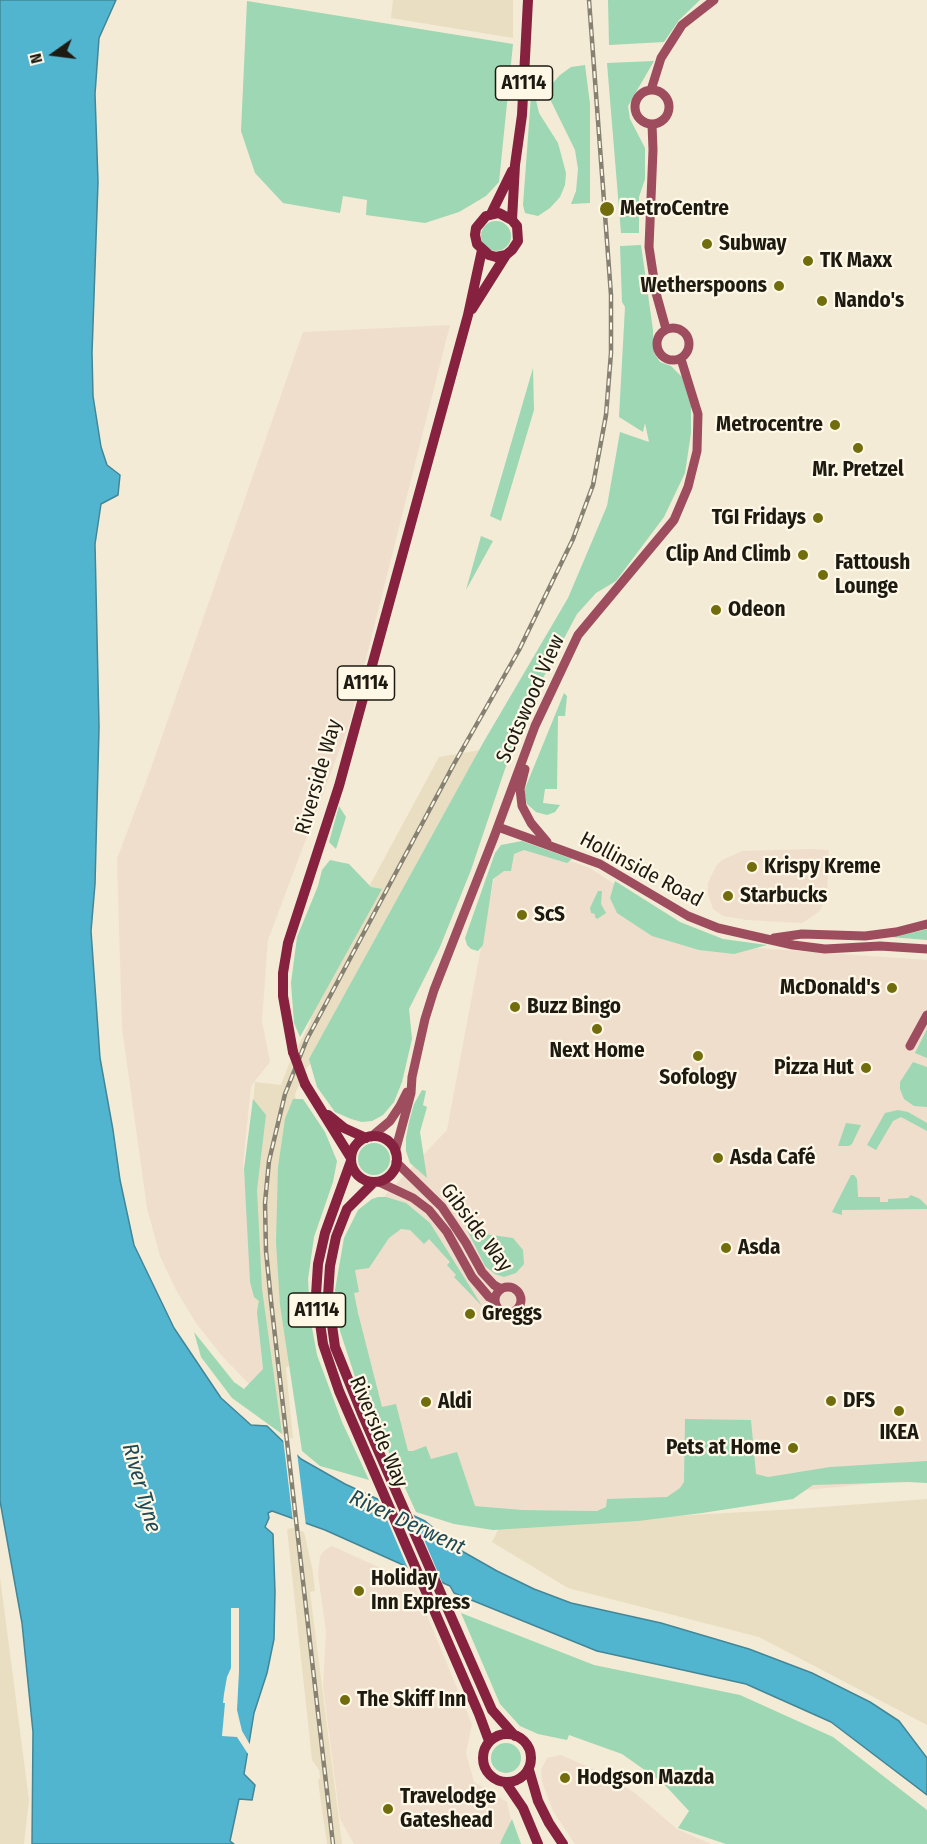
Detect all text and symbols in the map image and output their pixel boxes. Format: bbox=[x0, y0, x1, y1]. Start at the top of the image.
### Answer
north arrow bbox=[24, 24, 84, 84]
text: N bbox=[26, 52, 46, 65]
road number: A1114 bbox=[496, 66, 552, 100]
place label: MetroCentre bbox=[620, 196, 729, 222]
marker: MetroCentre bbox=[598, 200, 616, 218]
place label: Subway bbox=[719, 231, 786, 257]
marker: Subway bbox=[700, 237, 714, 251]
place label: TK Maxx bbox=[820, 248, 892, 274]
marker: TK Maxx bbox=[801, 254, 815, 268]
place label: Wetherspoons bbox=[641, 273, 767, 299]
marker: Wetherspoons bbox=[772, 279, 786, 293]
place label: Nando's bbox=[834, 288, 904, 314]
marker: Nando's bbox=[815, 294, 829, 308]
place label: Metrocentre bbox=[716, 412, 823, 438]
marker: Metrocentre bbox=[828, 418, 842, 432]
marker: Mr. Pretzel bbox=[851, 441, 865, 455]
place label: Mr. Pretzel bbox=[812, 457, 904, 483]
place label: TGI Fridays bbox=[712, 505, 806, 531]
marker: TGI Fridays bbox=[811, 511, 825, 525]
place label: Clip And Climb bbox=[666, 542, 791, 568]
marker: Clip And Climb bbox=[796, 548, 810, 562]
place label: Fattoush Lounge bbox=[835, 550, 910, 600]
marker: Fattoush Lounge bbox=[816, 568, 830, 582]
place label: Odeon bbox=[728, 597, 786, 623]
marker: Odeon bbox=[709, 603, 723, 617]
street label: Scotswood View bbox=[491, 631, 571, 767]
road number: A1114 bbox=[338, 666, 394, 700]
street label: Riverside Way bbox=[291, 716, 347, 838]
street label: Hollinside Road bbox=[575, 827, 707, 913]
place label: Krispy Kreme bbox=[764, 854, 881, 880]
marker: Krispy Kreme bbox=[745, 860, 759, 874]
place label: Starbucks bbox=[740, 883, 827, 909]
marker: Starbucks bbox=[721, 889, 735, 903]
place label: ScS bbox=[534, 902, 565, 928]
marker: ScS bbox=[515, 908, 529, 922]
place label: McDonald's bbox=[780, 975, 880, 1001]
marker: McDonald's bbox=[885, 981, 899, 995]
place label: Buzz Bingo bbox=[527, 994, 621, 1020]
marker: Buzz Bingo bbox=[508, 1000, 522, 1014]
marker: Next Home bbox=[590, 1022, 604, 1036]
place label: Next Home bbox=[549, 1038, 645, 1064]
marker: Sofology bbox=[691, 1049, 705, 1063]
place label: Pizza Hut bbox=[774, 1055, 854, 1081]
marker: Pizza Hut bbox=[859, 1061, 873, 1075]
place label: Sofology bbox=[659, 1065, 737, 1091]
place label: Asda Café bbox=[730, 1145, 815, 1171]
marker: Asda Café bbox=[711, 1151, 725, 1165]
street label: Gibside Way bbox=[435, 1179, 517, 1277]
place label: Asda bbox=[738, 1235, 780, 1261]
marker: Asda bbox=[719, 1241, 733, 1255]
road number: A1114 bbox=[288, 1293, 346, 1327]
place label: Greggs bbox=[482, 1301, 542, 1327]
marker: Greggs bbox=[463, 1307, 477, 1321]
street label: Riverside Way bbox=[343, 1372, 413, 1492]
place label: DFS bbox=[843, 1388, 875, 1414]
place label: Aldi bbox=[438, 1389, 472, 1415]
marker: DFS bbox=[824, 1394, 838, 1408]
marker: Aldi bbox=[419, 1395, 433, 1409]
marker: IKEA bbox=[892, 1404, 906, 1418]
place label: IKEA bbox=[879, 1420, 919, 1446]
place label: Pets at Home bbox=[666, 1435, 781, 1461]
water label: River Tyne bbox=[116, 1441, 166, 1535]
marker: Pets at Home bbox=[786, 1441, 800, 1455]
water label: River Derwent bbox=[345, 1485, 469, 1561]
place label: Holiday Inn Express bbox=[371, 1566, 470, 1616]
marker: Holiday Inn Express bbox=[352, 1584, 366, 1598]
place label: The Skiff Inn bbox=[357, 1687, 466, 1713]
marker: The Skiff Inn bbox=[338, 1693, 352, 1707]
place label: Hodgson Mazda bbox=[577, 1765, 714, 1791]
marker: Hodgson Mazda bbox=[558, 1771, 572, 1785]
place label: Travelodge Gateshead bbox=[400, 1784, 496, 1834]
marker: Travelodge Gateshead bbox=[381, 1802, 395, 1816]

